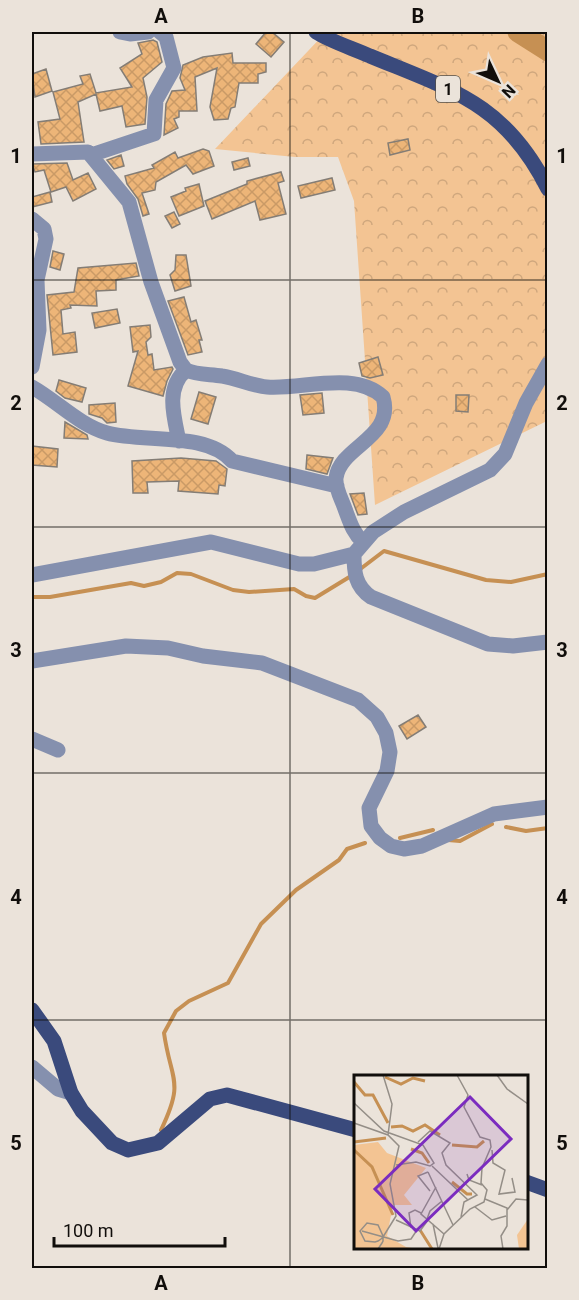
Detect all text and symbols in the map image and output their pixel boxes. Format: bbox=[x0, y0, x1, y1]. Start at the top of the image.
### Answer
text: A bbox=[154, 4, 168, 28]
text: B bbox=[412, 4, 424, 28]
north arrow bbox=[468, 51, 528, 111]
road number: 1 bbox=[436, 76, 460, 102]
text: N bbox=[498, 80, 519, 102]
text: 1 bbox=[10, 144, 22, 168]
text: 1 bbox=[556, 144, 568, 168]
text: 2 bbox=[10, 391, 22, 415]
text: 2 bbox=[556, 391, 568, 415]
text: 3 bbox=[10, 638, 22, 662]
text: 3 bbox=[556, 638, 568, 662]
text: 4 bbox=[10, 885, 22, 909]
text: 4 bbox=[556, 885, 568, 909]
inset map bbox=[354, 1075, 528, 1249]
text: 5 bbox=[10, 1131, 22, 1155]
text: 5 bbox=[556, 1131, 568, 1155]
scale bar bbox=[54, 1210, 225, 1248]
text: 100 m bbox=[63, 1220, 114, 1241]
text: A bbox=[154, 1271, 168, 1295]
text: B bbox=[412, 1271, 424, 1295]

